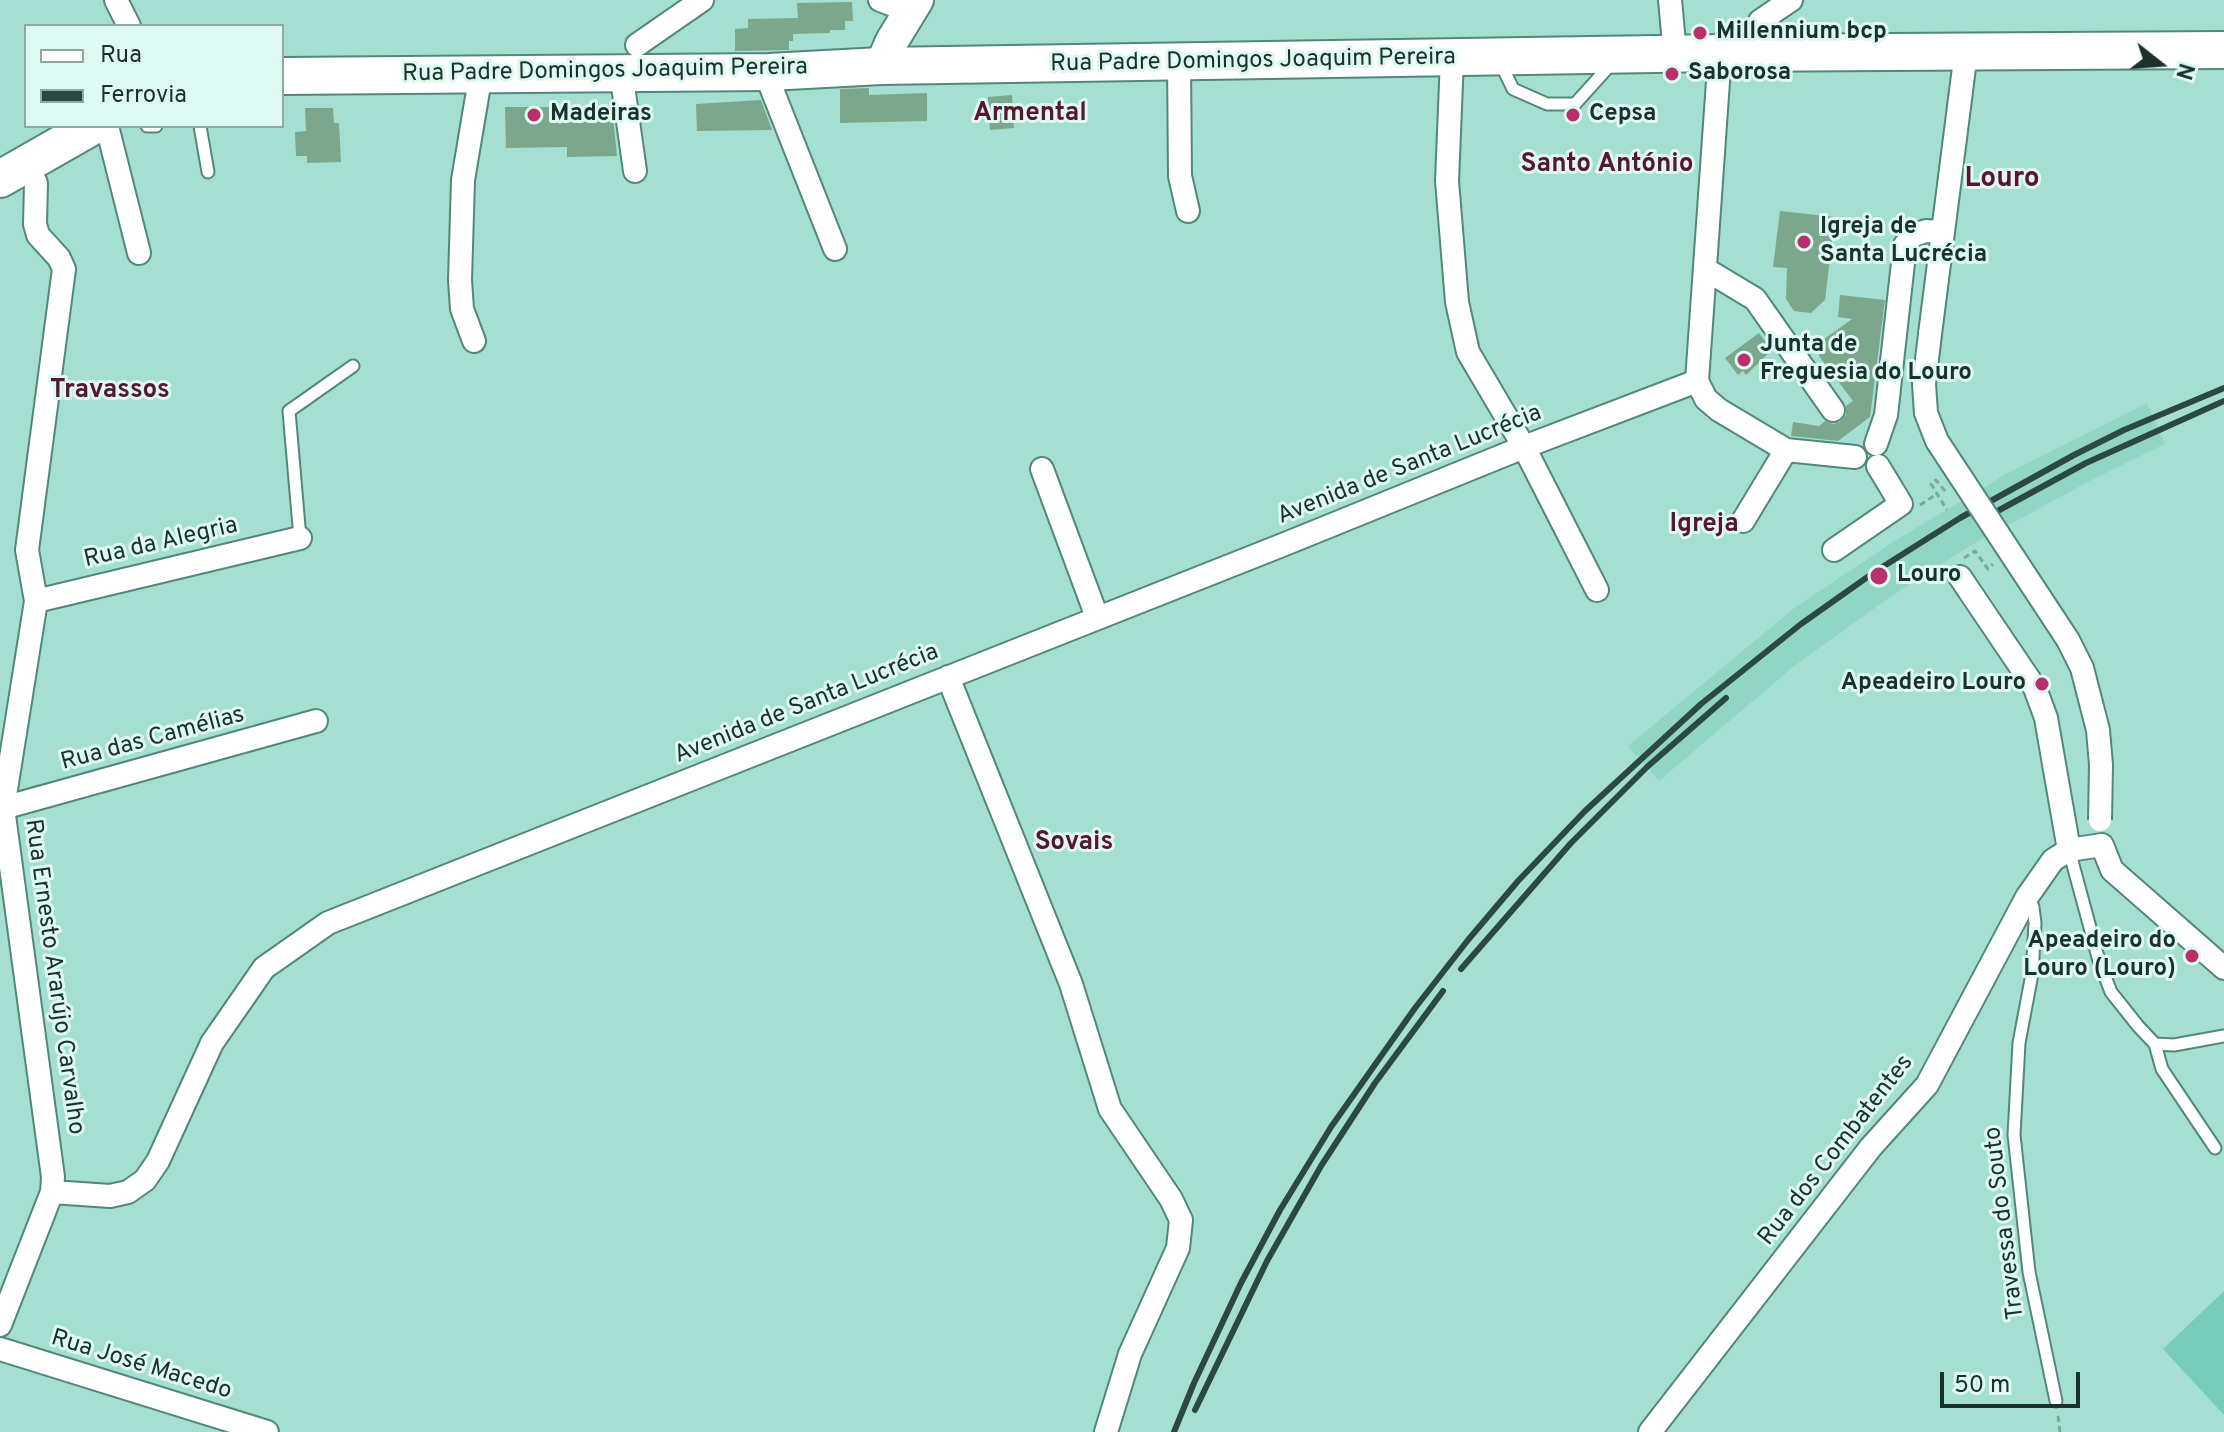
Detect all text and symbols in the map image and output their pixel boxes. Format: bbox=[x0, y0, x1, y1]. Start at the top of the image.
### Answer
place label: Millennium bcp bbox=[1716, 19, 1887, 47]
legend bbox=[24, 24, 284, 128]
marker: Millennium bcp bbox=[1691, 24, 1709, 42]
north arrow bbox=[2120, 24, 2200, 104]
text: Rua bbox=[100, 41, 142, 71]
street label: Rua Padre Domingos Joaquim Pereira bbox=[1050, 44, 1456, 80]
street label: Rua Padre Domingos Joaquim Pereira bbox=[402, 54, 808, 90]
place label: Saborosa bbox=[1688, 60, 1791, 88]
text: N bbox=[2168, 60, 2199, 83]
marker: Saborosa bbox=[1663, 65, 1681, 83]
text: Ferrovia bbox=[100, 81, 187, 111]
district label: Armental bbox=[973, 99, 1087, 131]
place label: Madeiras bbox=[550, 101, 652, 129]
place label: Cepsa bbox=[1589, 101, 1656, 129]
marker: Madeiras bbox=[525, 106, 543, 124]
marker: Cepsa bbox=[1564, 106, 1582, 124]
district label: Santo António bbox=[1521, 150, 1693, 182]
district label: Louro bbox=[1964, 163, 2040, 197]
place label: Igreja de Santa Lucrécia bbox=[1820, 214, 1987, 270]
marker: Igreja de Santa Lucrécia bbox=[1795, 233, 1813, 251]
place label: Junta de Freguesia do Louro bbox=[1760, 332, 1972, 388]
marker: Junta de Freguesia do Louro bbox=[1735, 351, 1753, 369]
district label: Travassos bbox=[50, 376, 170, 408]
street label: Avenida de Santa Lucrécia bbox=[1274, 400, 1546, 532]
district label: Igreja bbox=[1669, 510, 1739, 542]
street label: Rua da Alegria bbox=[81, 512, 241, 576]
place label: Louro bbox=[1897, 562, 1961, 590]
marker: Louro bbox=[1868, 565, 1890, 587]
street label: Avenida de Santa Lucrécia bbox=[671, 639, 943, 771]
place label: Apeadeiro Louro bbox=[1841, 670, 2026, 698]
marker: Apeadeiro Louro bbox=[2033, 675, 2051, 693]
street label: Rua das Camélias bbox=[58, 702, 248, 778]
street label: Rua Ernesto Ararújo Carvalho bbox=[17, 817, 89, 1137]
district label: Sovais bbox=[1035, 828, 1113, 860]
place label: Apeadeiro do Louro (Louro) bbox=[2023, 928, 2176, 984]
marker: Apeadeiro do Louro (Louro) bbox=[2183, 947, 2201, 965]
street label: Rua dos Combatentes bbox=[1754, 1050, 1920, 1252]
street label: Travessa do Souto bbox=[1980, 1125, 2032, 1321]
street label: Rua José Macedo bbox=[47, 1325, 235, 1407]
scale bar bbox=[1944, 1356, 2084, 1406]
text: 50 m bbox=[1954, 1371, 2010, 1401]

